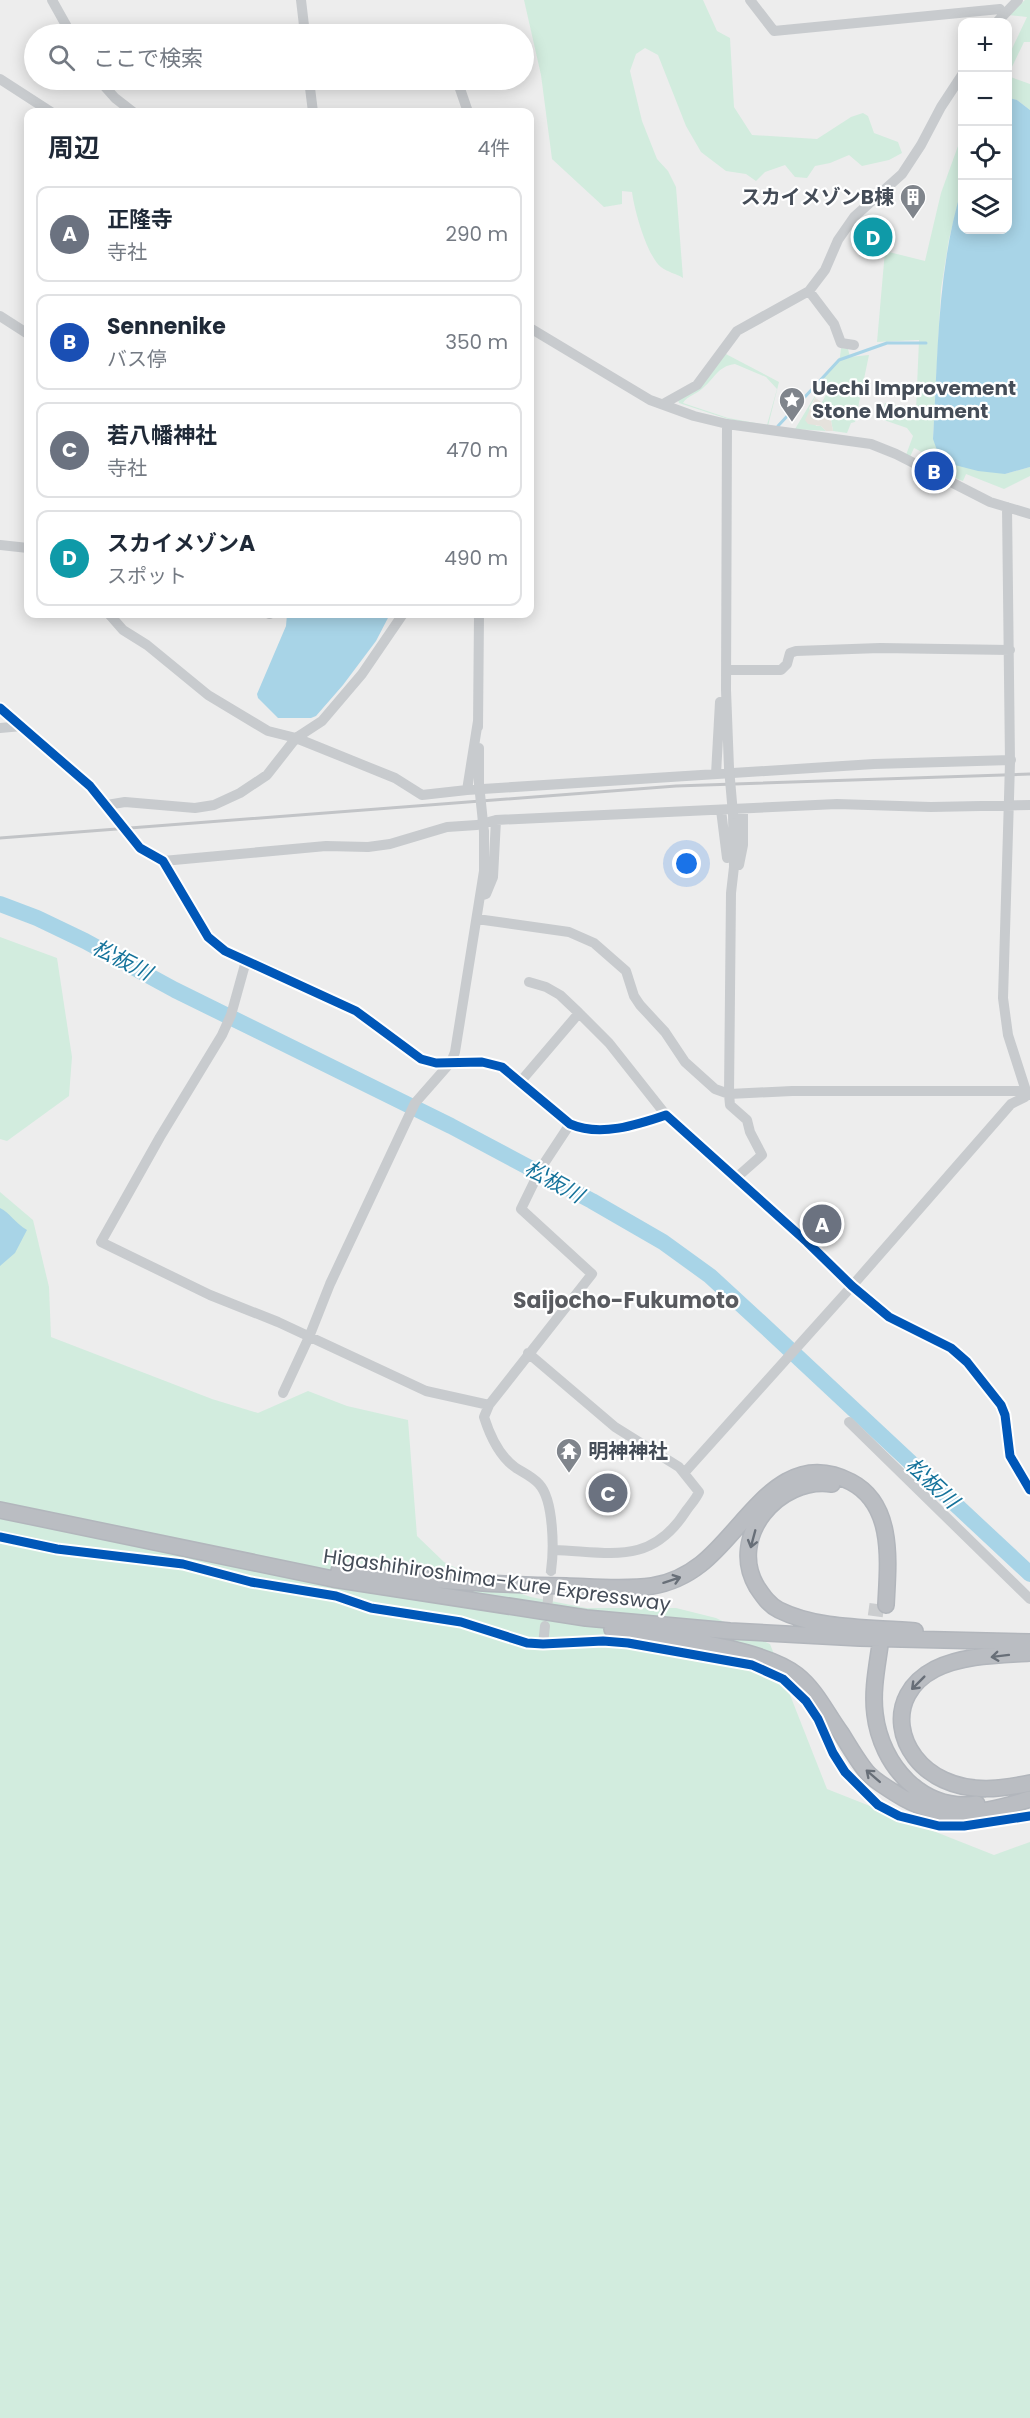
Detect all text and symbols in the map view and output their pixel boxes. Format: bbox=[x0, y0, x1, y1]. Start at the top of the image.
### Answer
map controls bbox=[958, 18, 1012, 234]
button: + bbox=[958, 18, 1012, 72]
search box bbox=[24, 24, 534, 90]
icon: search bbox=[45, 41, 78, 74]
text: ここで検索 bbox=[93, 43, 203, 74]
button: − bbox=[958, 72, 1012, 126]
button: locate bbox=[958, 126, 1012, 180]
text: 周辺 bbox=[48, 130, 100, 166]
text: 4件 bbox=[477, 134, 510, 162]
button: layers bbox=[958, 180, 1012, 234]
building icon: スカイメゾンB棟 bbox=[898, 182, 928, 220]
place label: スカイメゾンB棟 bbox=[741, 183, 894, 211]
text: 正隆寺 bbox=[107, 204, 173, 235]
pin: D bbox=[854, 214, 892, 260]
text: A bbox=[62, 220, 77, 248]
text: 290 m bbox=[445, 220, 508, 248]
text: 寺社 bbox=[107, 238, 147, 266]
text: Sennenike bbox=[107, 311, 226, 342]
text: B bbox=[63, 328, 76, 356]
text: 350 m bbox=[445, 328, 508, 356]
text: バス停 bbox=[107, 345, 167, 373]
place label: Uechi Improvement Stone Monument bbox=[812, 374, 1016, 425]
place icon: Uechi Improvement Stone Monument bbox=[777, 385, 807, 423]
text: 若八幡神社 bbox=[107, 420, 217, 451]
text: C bbox=[62, 436, 77, 464]
text: 470 m bbox=[446, 436, 508, 464]
pin: B bbox=[914, 448, 954, 494]
text: 寺社 bbox=[107, 454, 147, 482]
text: スカイメゾンA bbox=[107, 528, 255, 559]
text: D bbox=[62, 544, 77, 572]
text: 490 m bbox=[444, 544, 508, 572]
text: スポット bbox=[107, 562, 187, 590]
your location bbox=[672, 849, 701, 878]
water label: 松板川 bbox=[88, 932, 159, 988]
water label: 松板川 bbox=[520, 1154, 591, 1210]
pin: A bbox=[802, 1202, 842, 1246]
district label: Saijocho-Fukumoto bbox=[513, 1285, 739, 1316]
temple icon: 明神神社 bbox=[554, 1436, 584, 1474]
place label: 明神神社 bbox=[588, 1437, 668, 1465]
water label: 松板川 bbox=[899, 1451, 967, 1516]
pin: C bbox=[588, 1470, 628, 1516]
one-way arrow bbox=[746, 1529, 758, 1548]
street label: Higashihiroshima-Kure Expressway bbox=[322, 1542, 672, 1618]
one-way arrow bbox=[662, 1574, 681, 1585]
one-way arrow bbox=[990, 1651, 1010, 1662]
one-way arrow bbox=[910, 1676, 925, 1691]
one-way arrow bbox=[866, 1769, 881, 1783]

